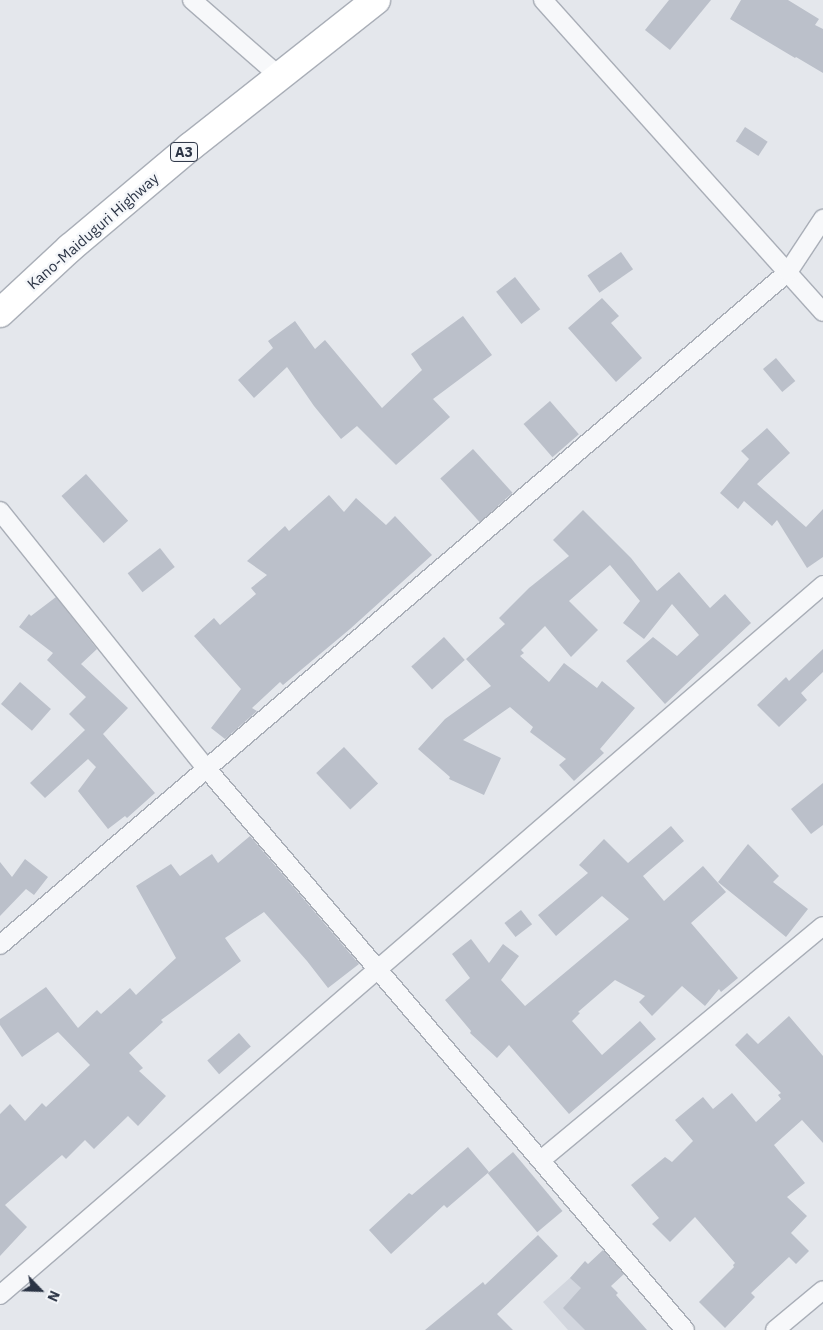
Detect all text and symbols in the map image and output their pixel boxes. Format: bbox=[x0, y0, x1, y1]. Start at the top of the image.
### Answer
road number: A3 bbox=[169, 140, 199, 163]
street label: Kano-Maiduguri Highway bbox=[24, 169, 162, 293]
north arrow bbox=[15, 1265, 65, 1315]
text: N bbox=[43, 1288, 64, 1304]

